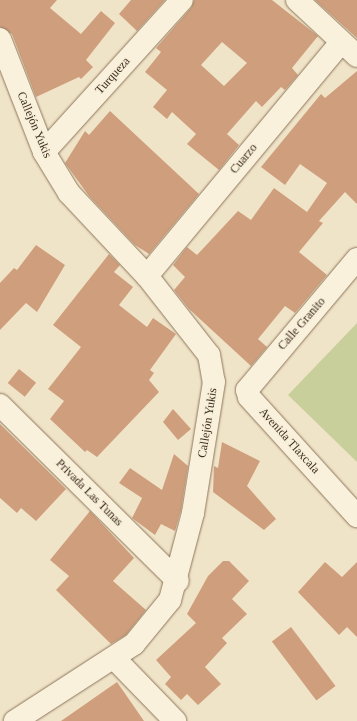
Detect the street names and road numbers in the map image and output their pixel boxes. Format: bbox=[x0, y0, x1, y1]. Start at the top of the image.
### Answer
street label: Turqueza bbox=[93, 55, 133, 97]
street label: Callejón Yukis bbox=[14, 90, 54, 160]
street label: Cuarzo bbox=[227, 141, 261, 177]
street label: Calle Granito bbox=[275, 295, 329, 353]
street label: Callejón Yukis bbox=[195, 387, 221, 459]
street label: Avenida Tlaxcala bbox=[256, 405, 322, 477]
street label: Privada Las Tunas bbox=[52, 456, 126, 530]

